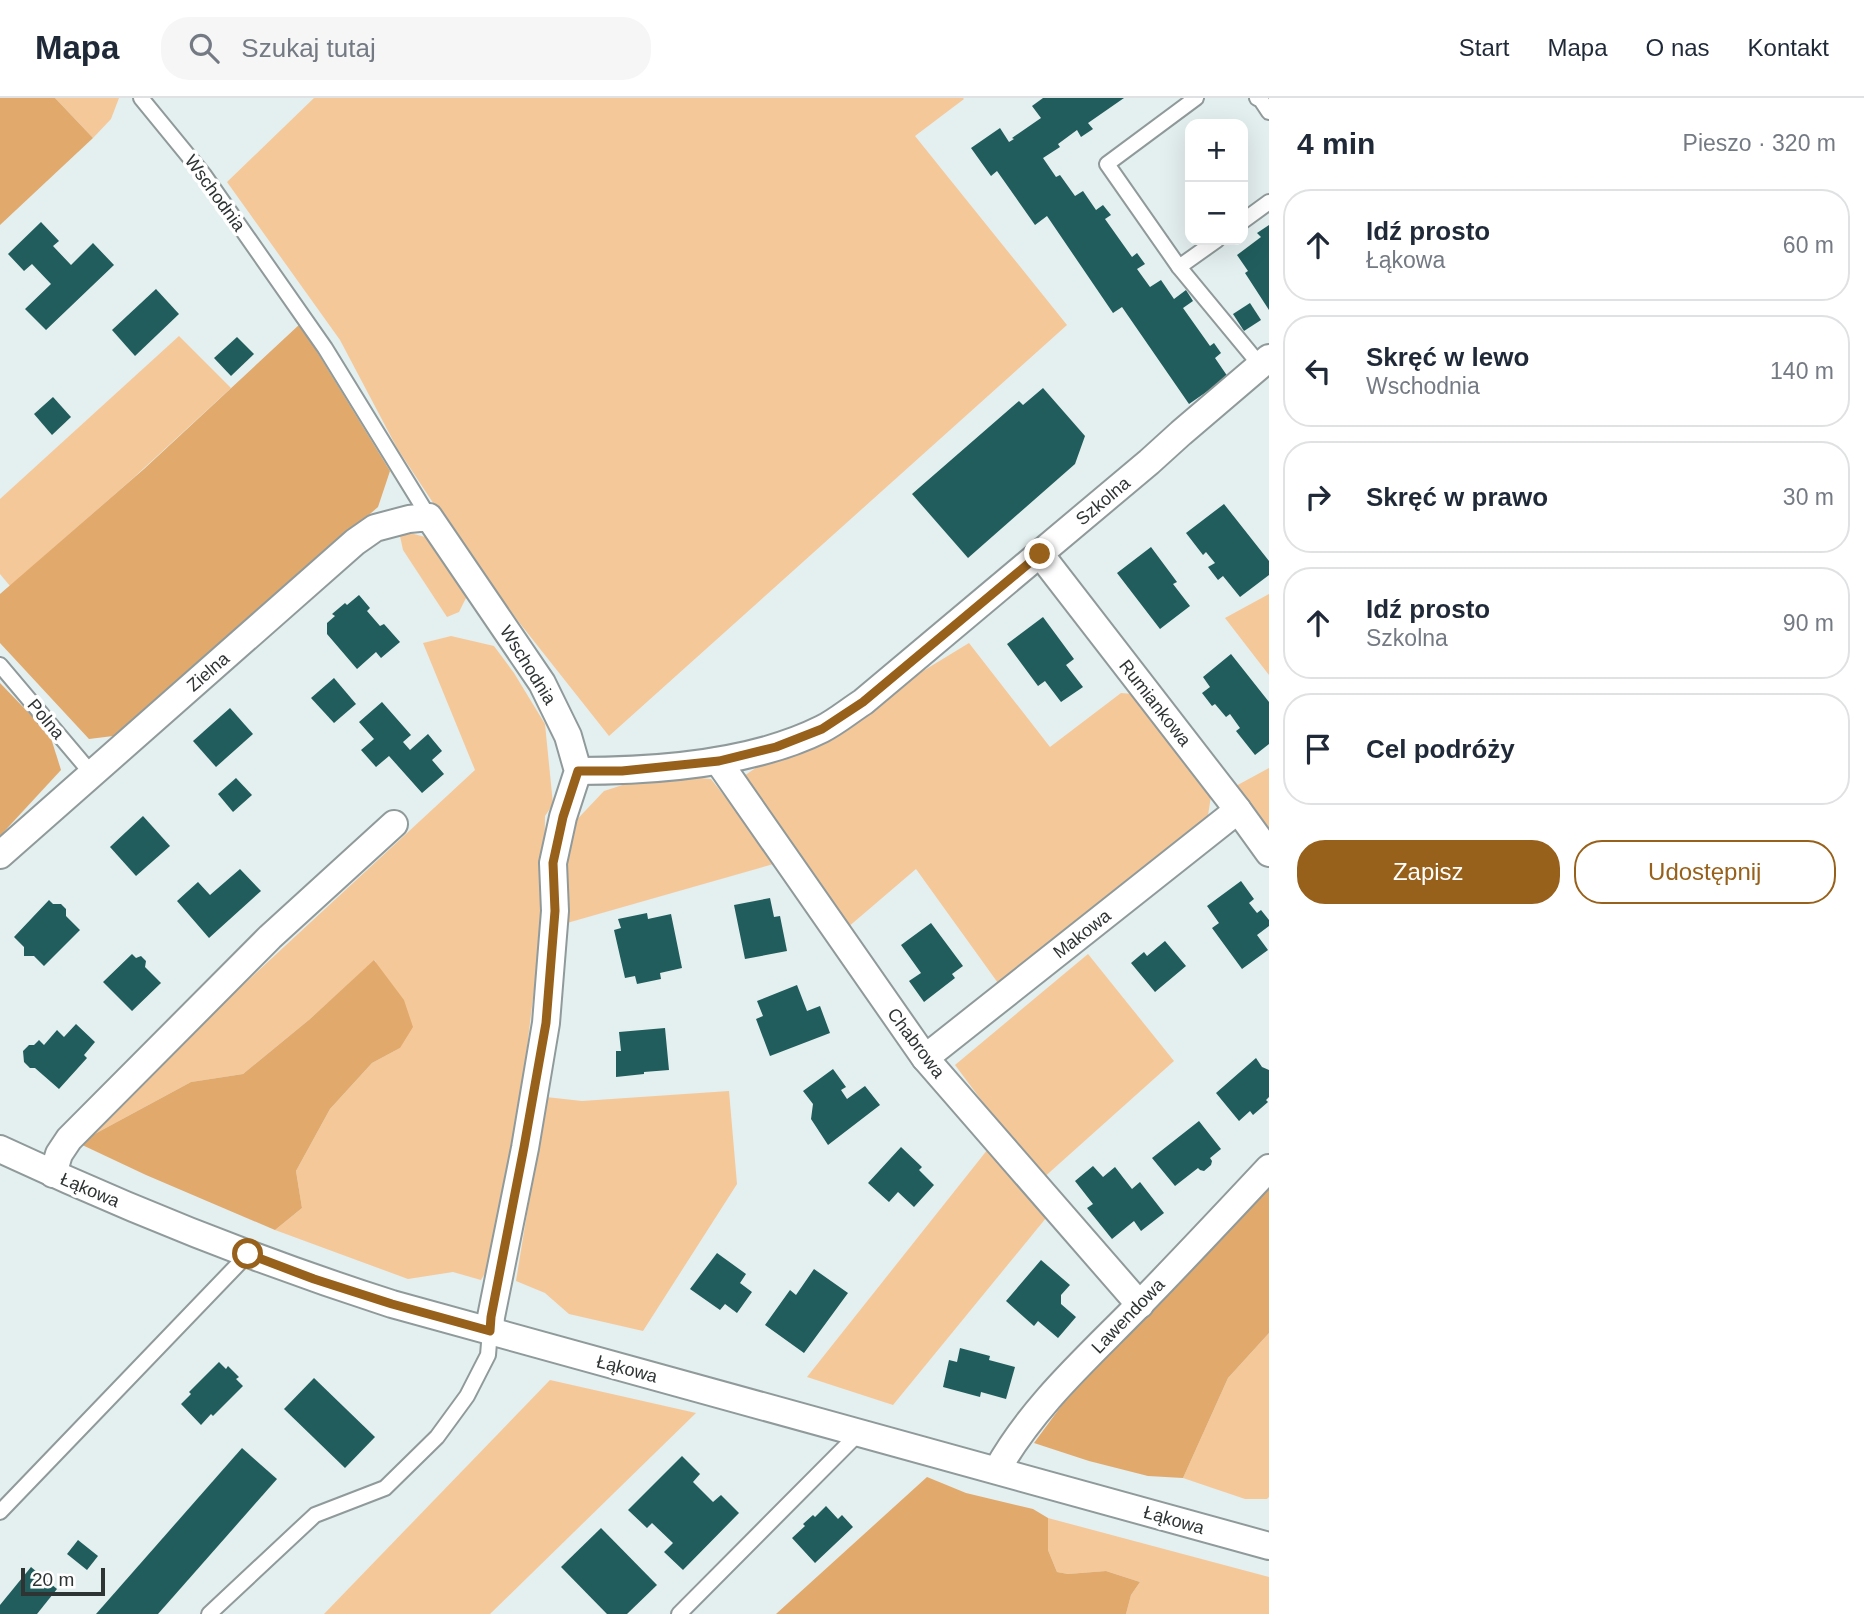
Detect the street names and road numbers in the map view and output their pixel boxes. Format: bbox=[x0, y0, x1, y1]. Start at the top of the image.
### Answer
street label: Wschodnia bbox=[181, 151, 250, 236]
street label: Szkolna bbox=[1072, 472, 1135, 529]
street label: Wschodnia bbox=[496, 622, 561, 709]
street label: Zielna bbox=[183, 648, 234, 696]
street label: Rumiankowa bbox=[1115, 656, 1196, 751]
street label: Polna bbox=[24, 695, 69, 744]
street label: Makowa bbox=[1049, 905, 1115, 963]
street label: Chabrowa bbox=[883, 1004, 949, 1083]
street label: Łąkowa bbox=[58, 1169, 123, 1212]
street label: Lawendowa bbox=[1087, 1274, 1169, 1358]
street label: Łąkowa bbox=[594, 1351, 661, 1387]
street label: Łąkowa bbox=[1141, 1502, 1208, 1538]

